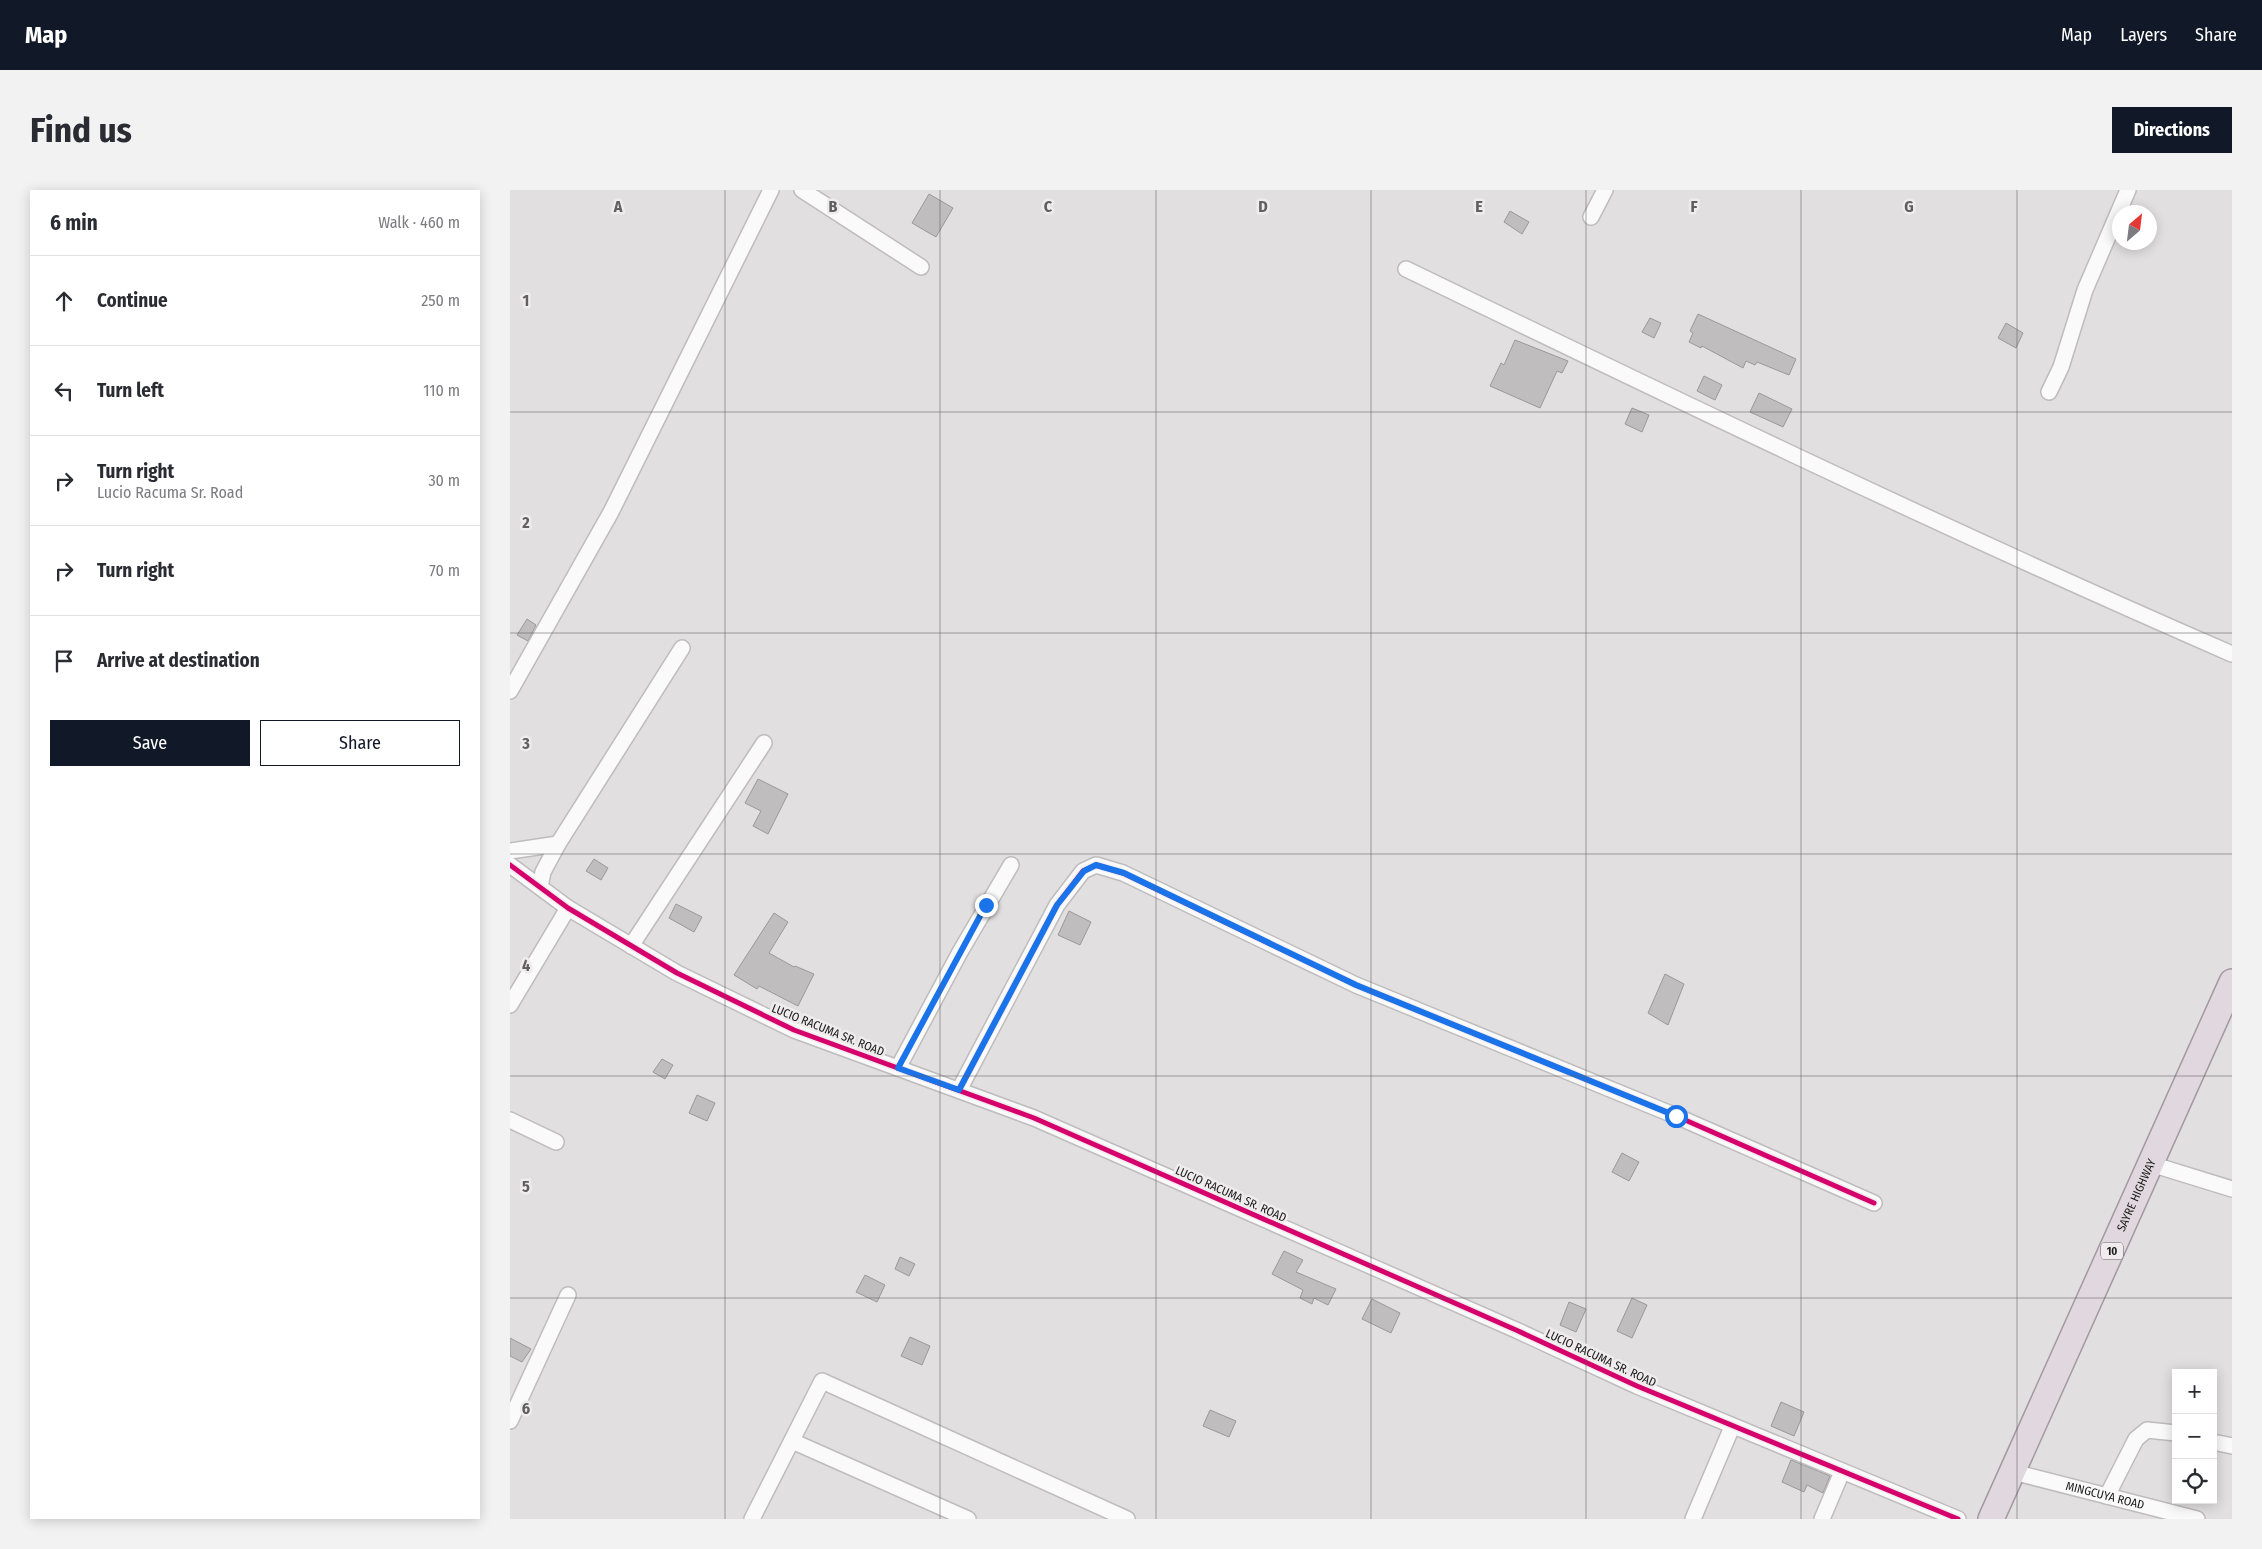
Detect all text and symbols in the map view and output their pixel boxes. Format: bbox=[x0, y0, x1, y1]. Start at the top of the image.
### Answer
text: Map bbox=[25, 21, 67, 49]
text: Map bbox=[2061, 24, 2092, 46]
text: Layers bbox=[2120, 24, 2167, 46]
text: Share bbox=[2195, 24, 2237, 46]
button: Directions bbox=[2112, 107, 2232, 153]
text: Find us bbox=[30, 109, 132, 151]
text: A bbox=[613, 197, 623, 216]
text: B bbox=[829, 197, 838, 216]
text: C bbox=[1044, 197, 1053, 216]
text: D bbox=[1258, 197, 1268, 216]
text: E bbox=[1475, 197, 1483, 216]
text: F bbox=[1690, 197, 1698, 216]
text: G bbox=[1904, 197, 1914, 216]
north arrow bbox=[2112, 205, 2157, 250]
text: 6 min bbox=[50, 210, 98, 236]
text: Walk · 460 m bbox=[378, 213, 460, 232]
icon: ahead bbox=[50, 287, 78, 315]
text: Continue bbox=[97, 289, 168, 312]
text: 250 m bbox=[421, 291, 460, 310]
text: 1 bbox=[523, 291, 529, 310]
icon: left bbox=[50, 377, 78, 405]
text: Turn left bbox=[97, 379, 164, 402]
text: 110 m bbox=[423, 381, 460, 400]
text: Turn right bbox=[97, 460, 174, 483]
icon: right bbox=[50, 467, 78, 495]
text: 30 m bbox=[428, 471, 460, 490]
text: Lucio Racuma Sr. Road bbox=[97, 483, 243, 502]
text: 2 bbox=[521, 513, 530, 532]
icon: right bbox=[50, 557, 78, 585]
text: Turn right bbox=[97, 559, 174, 582]
text: 70 m bbox=[429, 561, 460, 580]
icon: arrive bbox=[50, 647, 78, 675]
text: Arrive at destination bbox=[97, 649, 260, 672]
button: Save bbox=[50, 720, 250, 766]
button: Share bbox=[260, 720, 460, 766]
text: 3 bbox=[521, 734, 530, 753]
route end bbox=[975, 894, 998, 917]
text: 4 bbox=[522, 956, 530, 975]
street label: LUCIO RACUMA SR. ROAD bbox=[770, 1001, 886, 1059]
route start bbox=[1665, 1105, 1688, 1128]
street label: SAYRE HIGHWAY bbox=[2114, 1157, 2159, 1234]
street label: LUCIO RACUMA SR. ROAD bbox=[1173, 1163, 1289, 1225]
text: 5 bbox=[522, 1177, 530, 1196]
road number: 10 bbox=[2101, 1242, 2123, 1260]
street label: LUCIO RACUMA SR. ROAD bbox=[1544, 1326, 1658, 1390]
map controls bbox=[2172, 1369, 2217, 1504]
button: + bbox=[2172, 1369, 2217, 1414]
text: 6 bbox=[522, 1399, 530, 1418]
button: − bbox=[2172, 1414, 2217, 1459]
button: locate bbox=[2172, 1459, 2217, 1504]
street label: MINGCUYA ROAD bbox=[2064, 1479, 2146, 1512]

